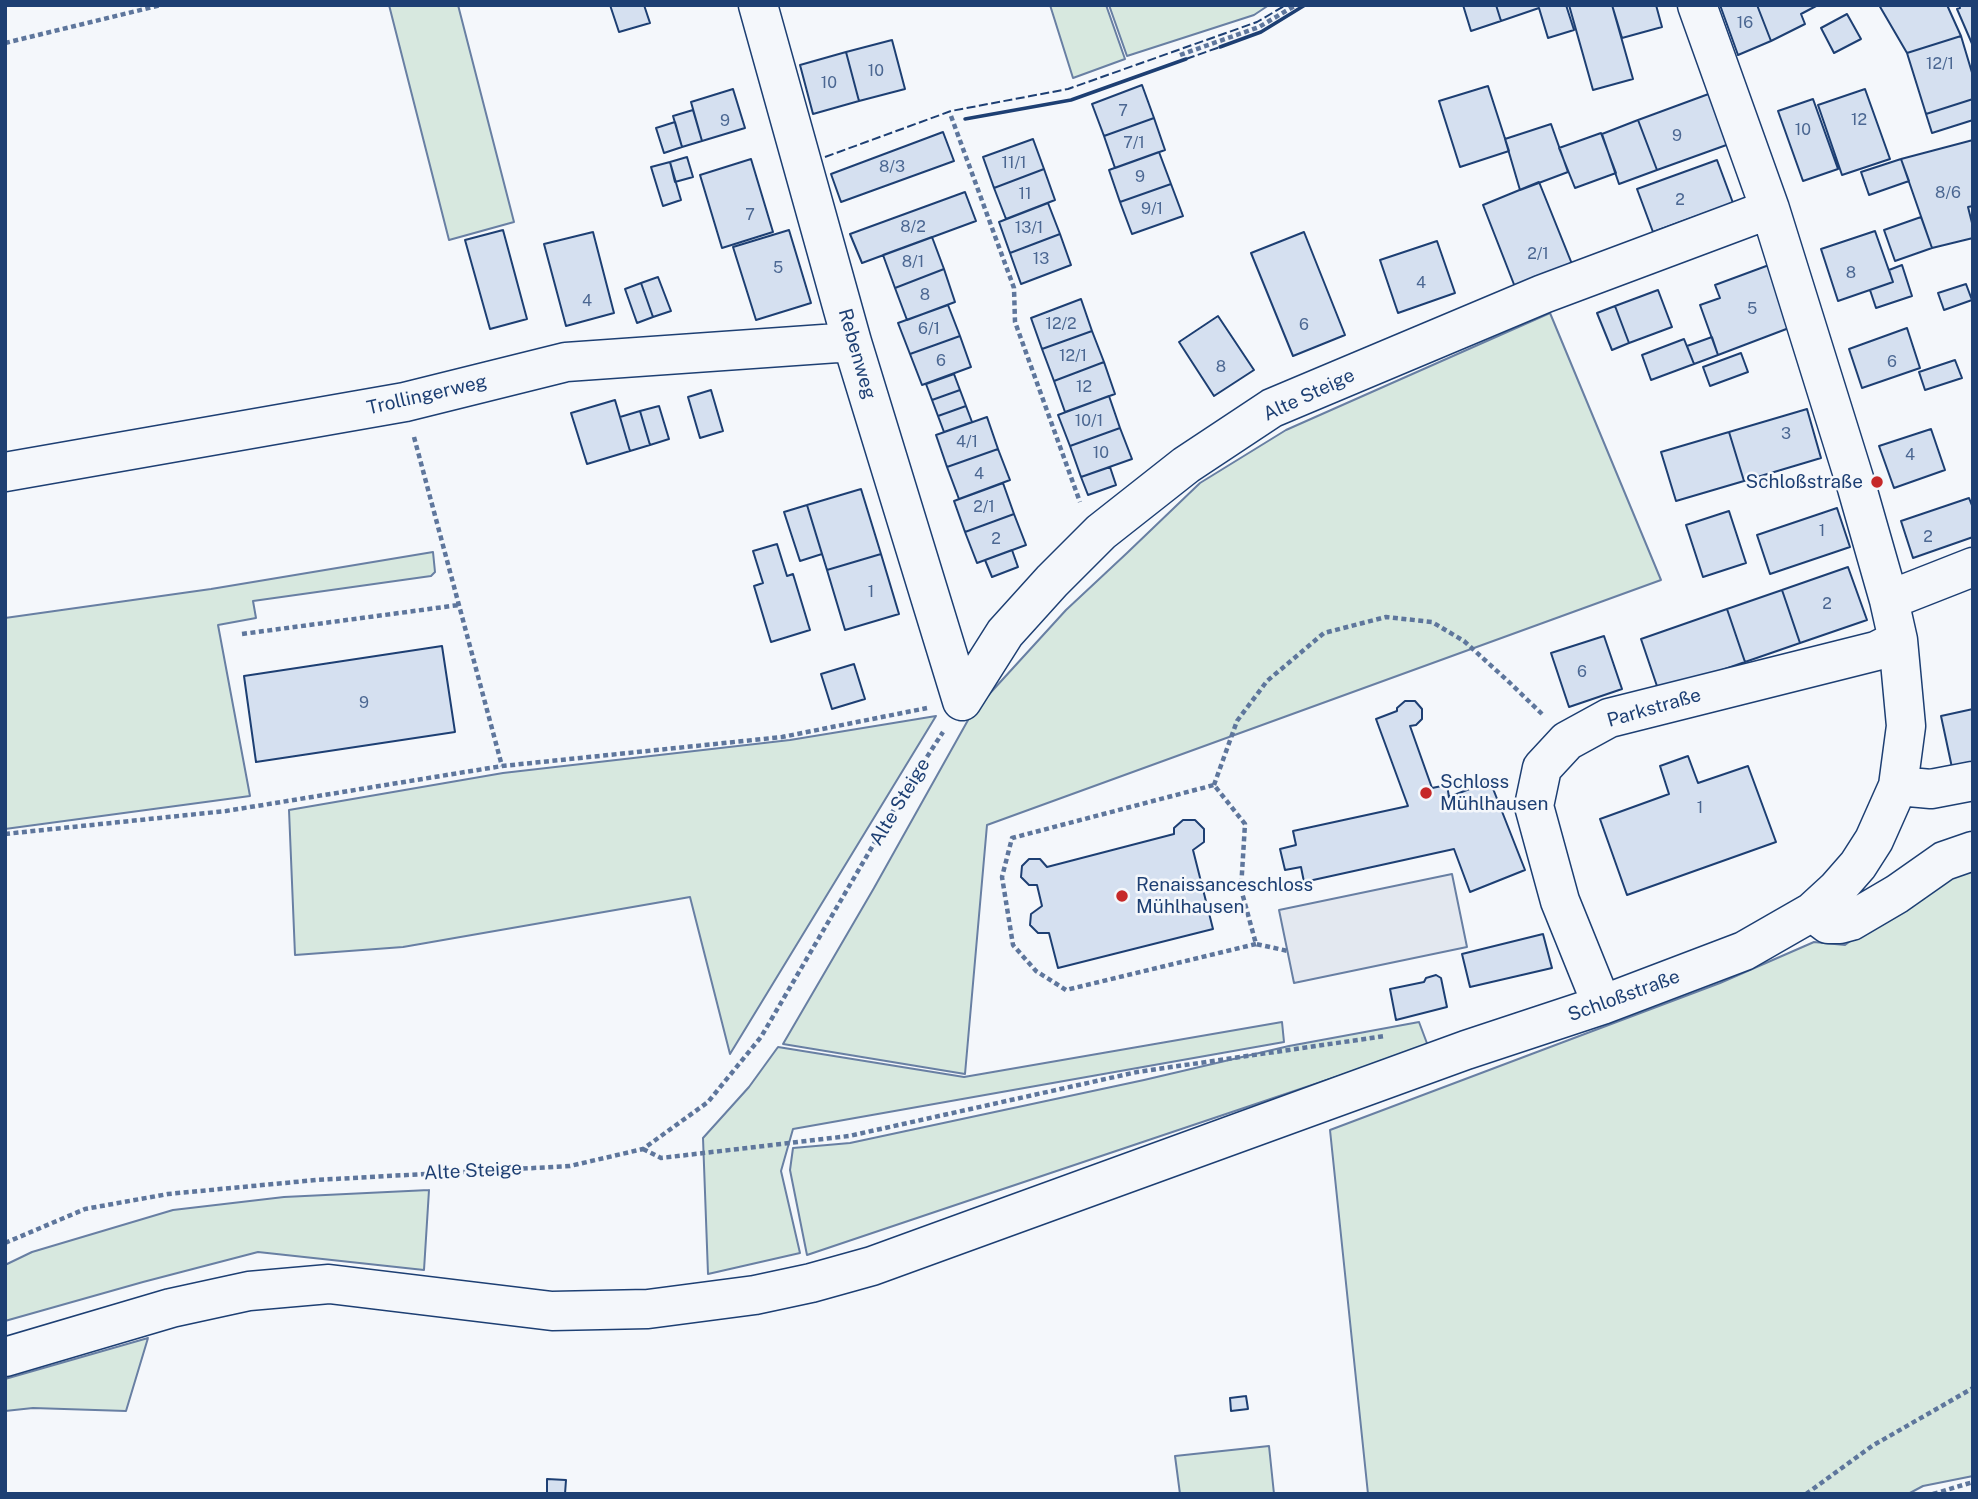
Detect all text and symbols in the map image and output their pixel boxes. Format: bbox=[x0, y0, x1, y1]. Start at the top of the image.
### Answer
house number: 16 bbox=[1737, 13, 1753, 33]
house number: 12/1 bbox=[1926, 54, 1954, 74]
house number: 10 bbox=[868, 61, 884, 81]
house number: 10 bbox=[821, 73, 837, 93]
house number: 7 bbox=[1118, 101, 1128, 121]
house number: 12 bbox=[1851, 110, 1867, 130]
house number: 9 bbox=[720, 111, 730, 131]
house number: 10 bbox=[1795, 120, 1811, 140]
house number: 9 bbox=[1672, 126, 1682, 146]
house number: 7/1 bbox=[1123, 133, 1145, 153]
house number: 11/1 bbox=[1001, 153, 1027, 173]
house number: 8/3 bbox=[879, 157, 905, 177]
house number: 9 bbox=[1135, 167, 1145, 187]
house number: 8/6 bbox=[1935, 183, 1961, 203]
house number: 11 bbox=[1018, 184, 1032, 204]
house number: 2 bbox=[1675, 190, 1685, 210]
house number: 9/1 bbox=[1141, 199, 1163, 219]
house number: 7 bbox=[745, 205, 755, 225]
house number: 8/2 bbox=[900, 217, 926, 237]
house number: 13/1 bbox=[1015, 218, 1043, 238]
house number: 2/1 bbox=[1527, 244, 1549, 264]
house number: 13 bbox=[1033, 249, 1049, 269]
house number: 8/1 bbox=[902, 252, 924, 272]
house number: 5 bbox=[773, 258, 783, 278]
house number: 8 bbox=[1846, 263, 1856, 283]
house number: 4 bbox=[1416, 273, 1426, 293]
house number: 8 bbox=[920, 285, 930, 305]
house number: 4 bbox=[582, 291, 592, 311]
house number: 5 bbox=[1747, 299, 1757, 319]
street label: Rebenweg bbox=[833, 306, 881, 402]
house number: 12/2 bbox=[1045, 314, 1077, 334]
house number: 6 bbox=[1299, 315, 1309, 335]
house number: 6/1 bbox=[918, 319, 940, 339]
house number: 12/1 bbox=[1059, 346, 1087, 366]
house number: 6 bbox=[936, 351, 946, 371]
house number: 6 bbox=[1887, 352, 1897, 372]
house number: 8 bbox=[1216, 357, 1226, 377]
street label: Alte Steige bbox=[1260, 364, 1358, 426]
street label: Trollingerweg bbox=[365, 370, 489, 420]
house number: 12 bbox=[1076, 377, 1092, 397]
house number: 10/1 bbox=[1075, 411, 1103, 431]
house number: 3 bbox=[1781, 424, 1791, 444]
house number: 4/1 bbox=[956, 432, 978, 452]
house number: 10 bbox=[1093, 443, 1109, 463]
house number: 4 bbox=[1905, 445, 1915, 465]
house number: 4 bbox=[974, 464, 984, 484]
place label: Schloßstraße bbox=[1746, 471, 1863, 493]
marker: Schloßstraße bbox=[1869, 474, 1885, 490]
house number: 2/1 bbox=[973, 497, 995, 517]
house number: 1 bbox=[1819, 521, 1825, 541]
house number: 2 bbox=[1923, 527, 1933, 547]
house number: 2 bbox=[991, 529, 1001, 549]
house number: 1 bbox=[868, 582, 874, 602]
house number: 2 bbox=[1822, 594, 1832, 614]
house number: 6 bbox=[1577, 662, 1587, 682]
street label: Parkstraße bbox=[1604, 684, 1704, 732]
house number: 9 bbox=[359, 693, 369, 713]
street label: Alte Steige bbox=[865, 754, 935, 850]
place label: Schloss Mühlhausen bbox=[1440, 771, 1548, 815]
marker: Schloss Mühlhausen bbox=[1418, 785, 1434, 801]
house number: 1 bbox=[1697, 798, 1703, 818]
place label: Renaissanceschloss Mühlhausen bbox=[1136, 874, 1313, 918]
marker: Renaissanceschloss Mühlhausen bbox=[1114, 888, 1130, 904]
street label: Schloßstraße bbox=[1565, 965, 1683, 1027]
street label: Alte Steige bbox=[423, 1157, 523, 1185]

